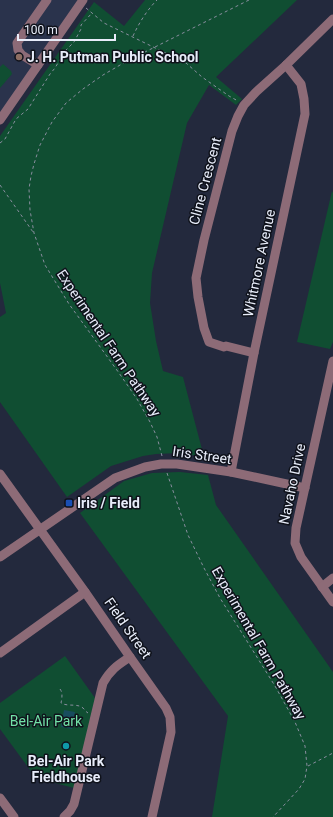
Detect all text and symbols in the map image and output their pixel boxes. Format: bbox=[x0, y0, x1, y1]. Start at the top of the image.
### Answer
scale bar bbox=[18, 16, 115, 42]
text: 100 m bbox=[24, 23, 58, 37]
place label: J. H. Putman Public School bbox=[27, 49, 199, 65]
marker: J. H. Putman Public School bbox=[14, 52, 24, 62]
street label: Cline Crescent bbox=[186, 135, 224, 227]
street label: Whitmore Avenue bbox=[240, 208, 278, 318]
street label: Experimental Farm Pathway bbox=[54, 266, 164, 420]
street label: Navaho Drive bbox=[276, 442, 308, 526]
street label: Iris Street bbox=[171, 443, 233, 467]
place label: Iris / Field bbox=[77, 495, 140, 511]
marker: Iris / Field bbox=[64, 498, 74, 508]
street label: Experimental Farm Pathway bbox=[209, 564, 310, 723]
street label: Field Street bbox=[101, 595, 155, 662]
park label: Bel-Air Park bbox=[10, 713, 83, 729]
marker: Bel-Air Park Fieldhouse bbox=[61, 741, 71, 751]
place label: Bel-Air Park Fieldhouse bbox=[28, 753, 105, 785]

